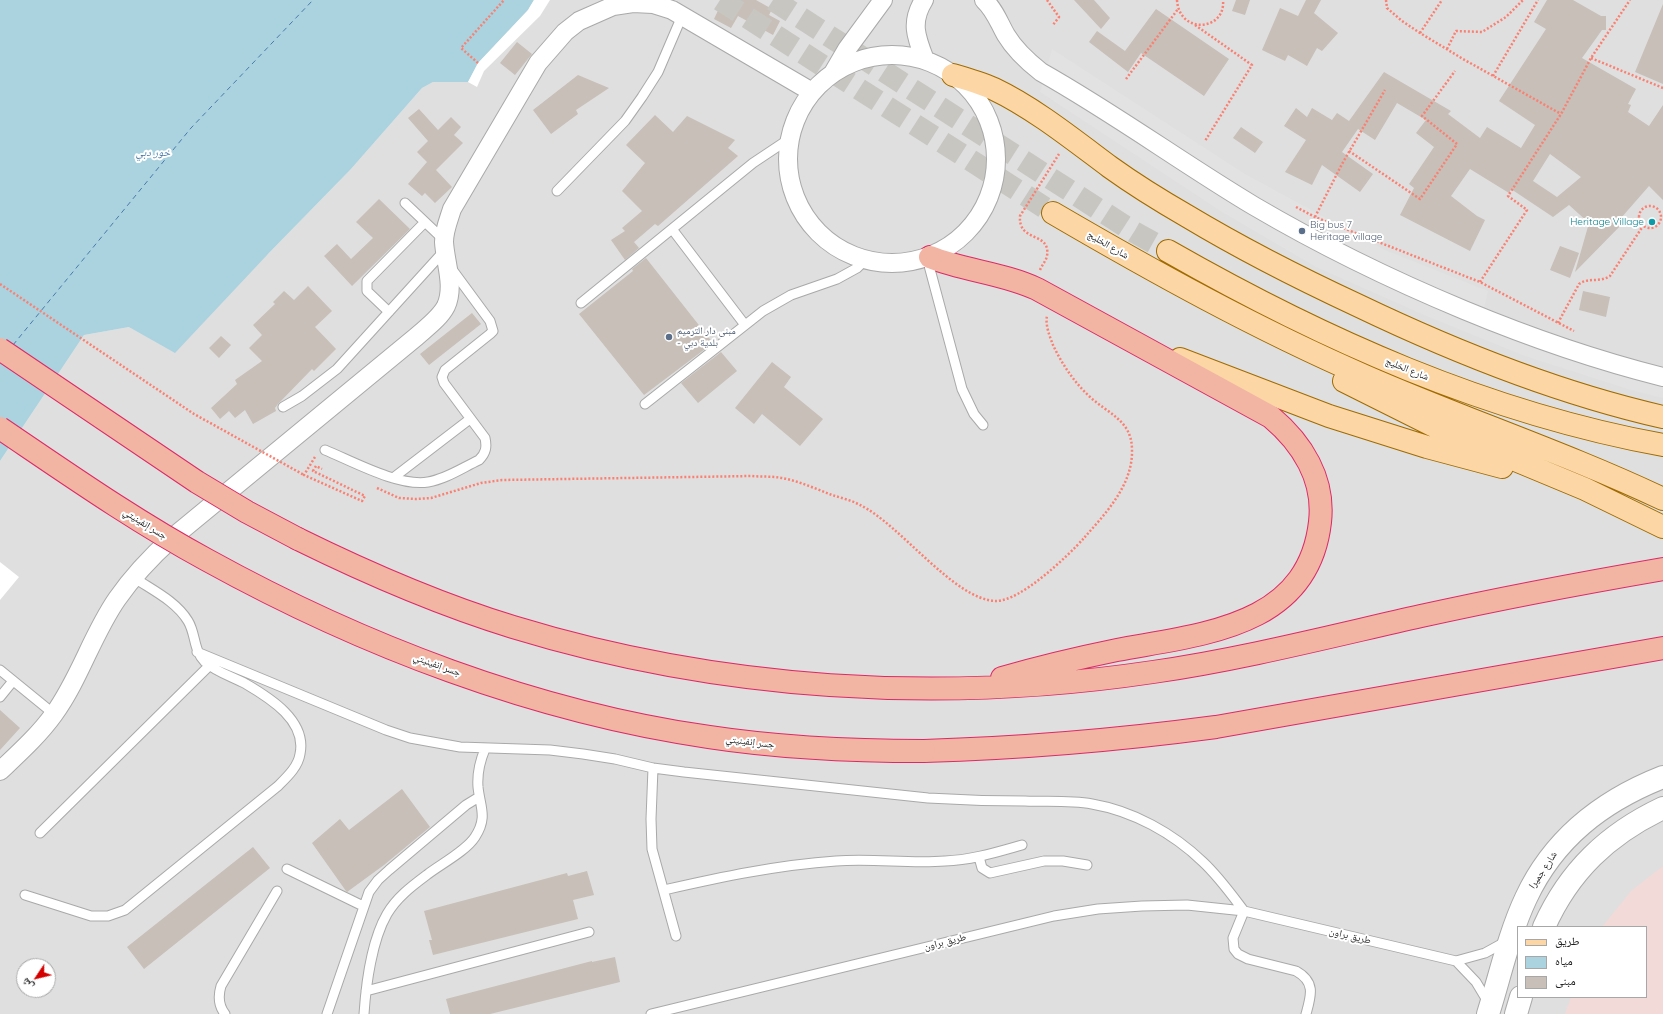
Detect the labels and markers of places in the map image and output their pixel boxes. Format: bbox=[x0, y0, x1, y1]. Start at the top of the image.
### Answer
place label: Heritage Village bbox=[1570, 216, 1644, 228]
marker: Heritage Village bbox=[1647, 217, 1657, 227]
place label: Big bus 7 Heritage village bbox=[1310, 219, 1382, 242]
marker: Big bus 7 Heritage village bbox=[1297, 226, 1307, 236]
place label: مبنى دار الترميم - بلدية دبي bbox=[677, 325, 736, 348]
marker: مبنى دار الترميم - بلدية دبي bbox=[664, 332, 674, 342]

